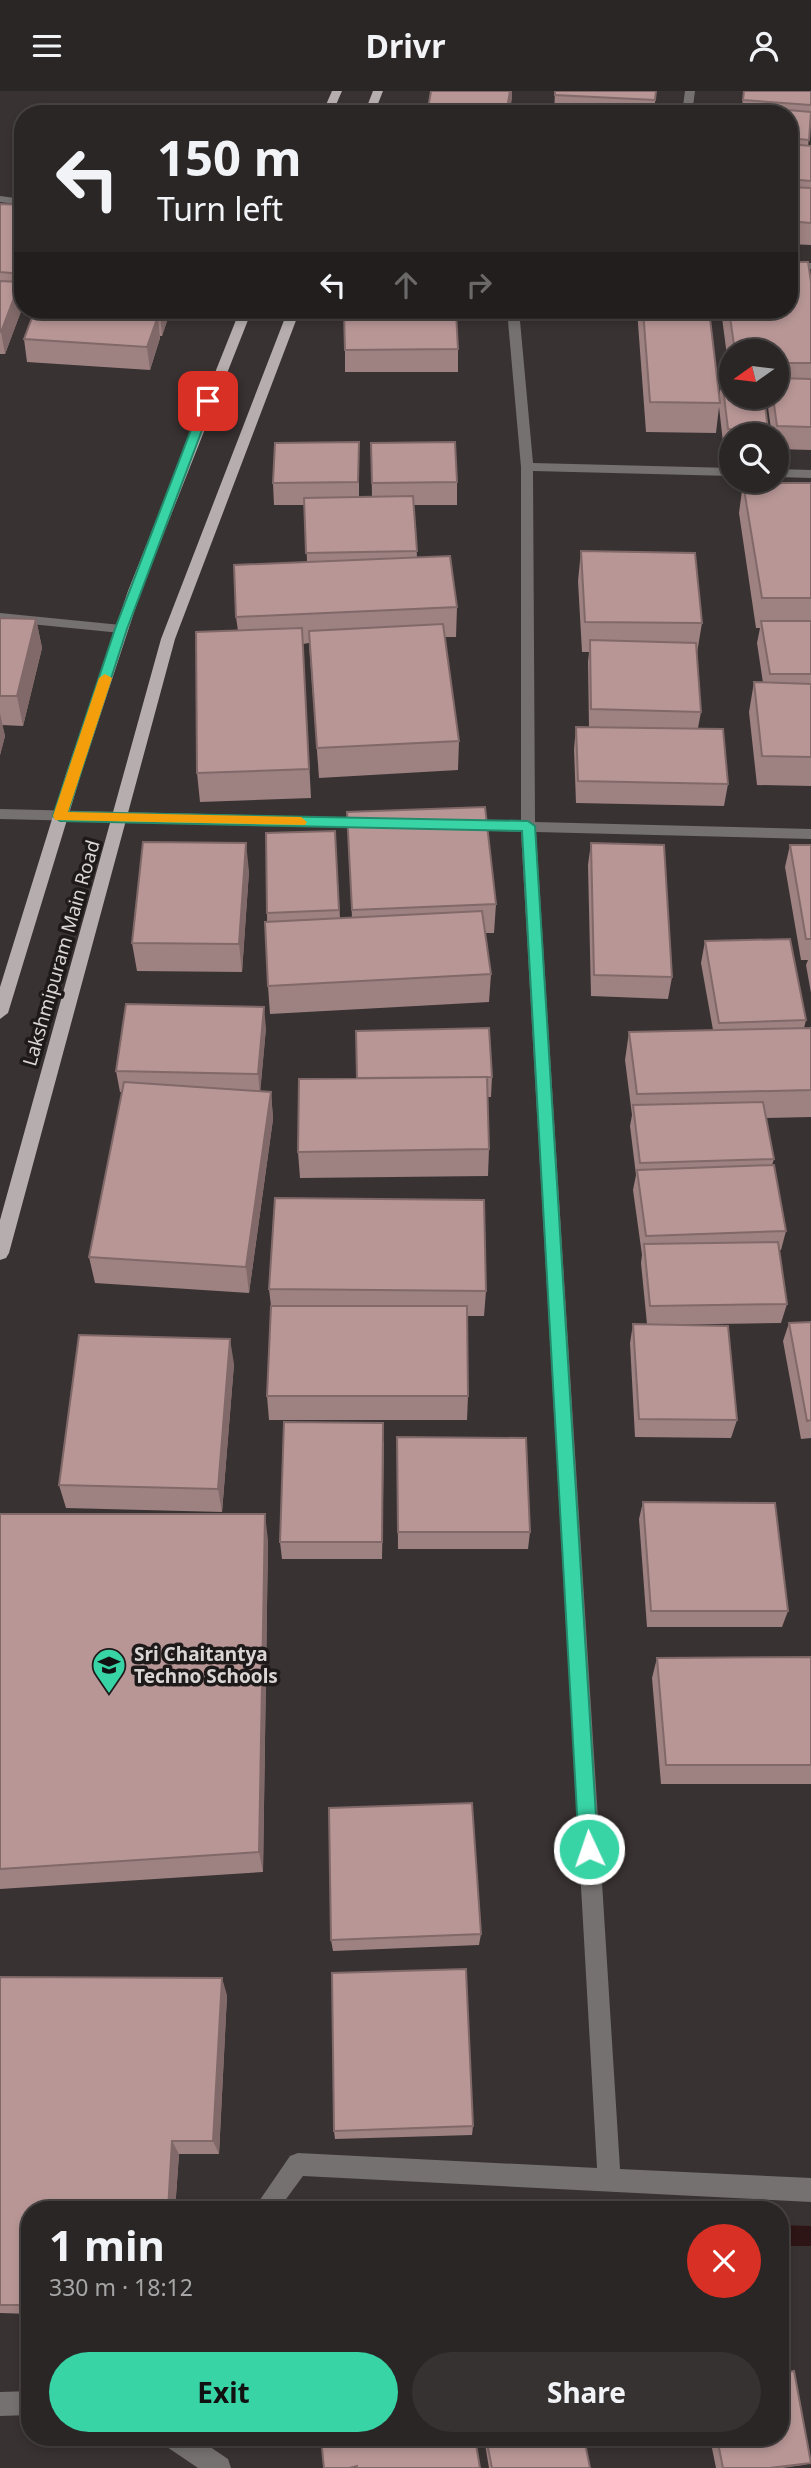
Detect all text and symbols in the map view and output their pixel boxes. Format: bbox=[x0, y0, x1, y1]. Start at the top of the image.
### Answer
text: Drivr bbox=[366, 24, 445, 67]
icon: menu bbox=[28, 27, 66, 65]
icon: person bbox=[745, 27, 783, 65]
text: 150 m bbox=[157, 124, 302, 190]
icon: left bbox=[42, 133, 133, 224]
text: Turn left bbox=[157, 187, 283, 230]
icon: left bbox=[314, 266, 352, 304]
icon: ahead bbox=[387, 266, 425, 304]
icon: right bbox=[460, 266, 498, 304]
north arrow bbox=[719, 339, 789, 409]
map controls bbox=[719, 339, 789, 493]
pin bbox=[178, 371, 238, 431]
icon: arrive bbox=[189, 382, 227, 420]
button: search bbox=[719, 423, 789, 493]
street label: Lakshmipuram Main Road bbox=[16, 837, 106, 1069]
place label: Sri Chaitantya Techno Schools bbox=[134, 1641, 278, 1689]
school or university icon: Sri Chaitantya Techno Schools bbox=[90, 1646, 128, 1695]
position arrow bbox=[552, 1812, 626, 1886]
text: 1 min bbox=[49, 2216, 165, 2273]
button: close bbox=[687, 2224, 761, 2298]
text: 330 m · 18:12 bbox=[49, 2271, 193, 2303]
button: Exit bbox=[49, 2352, 398, 2432]
button: Share bbox=[412, 2352, 761, 2432]

